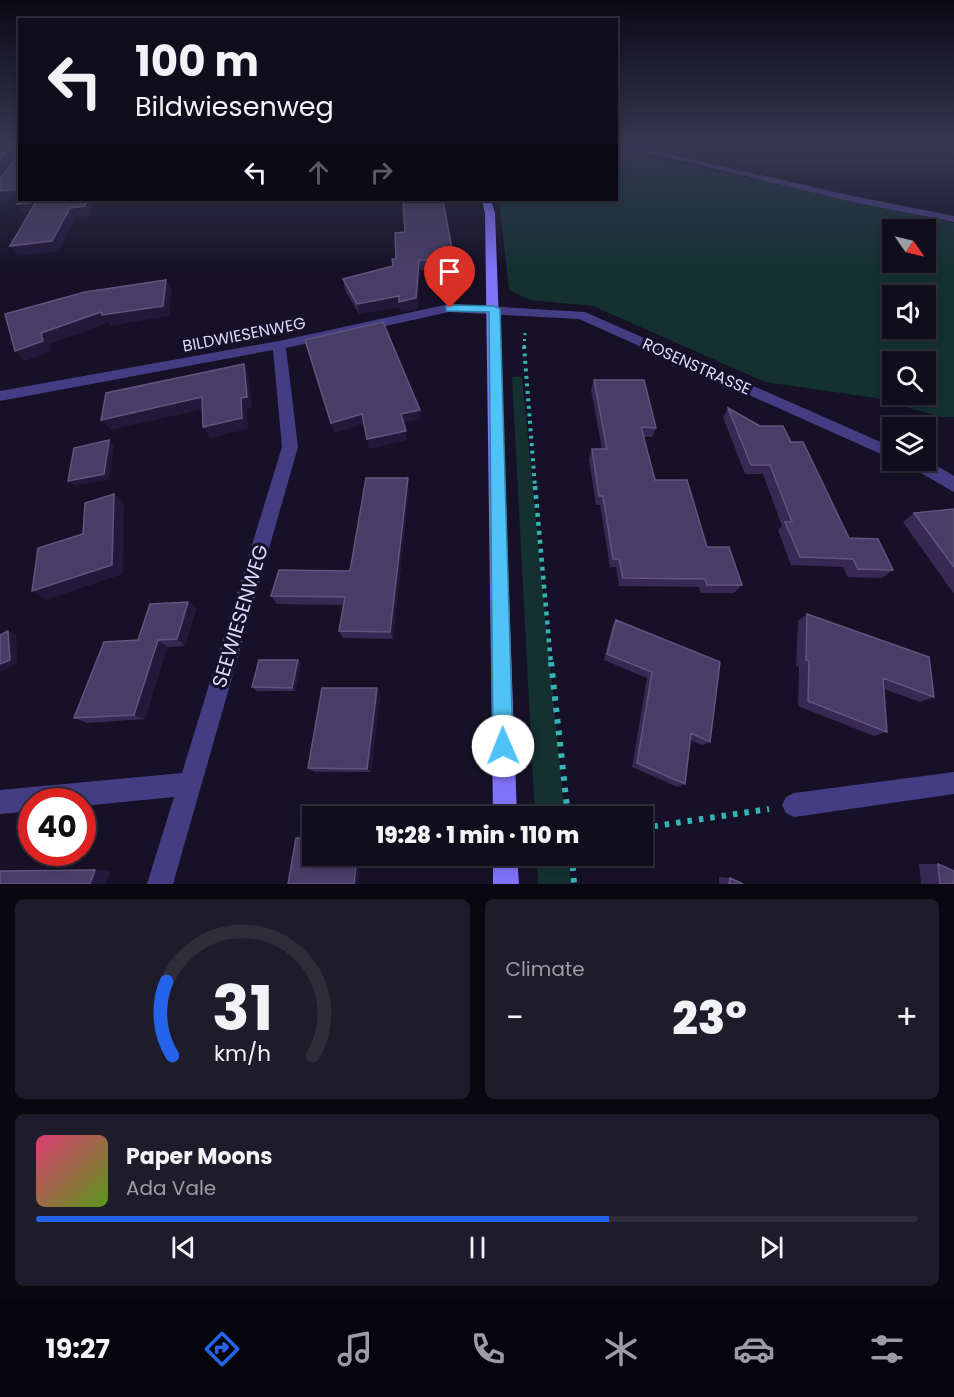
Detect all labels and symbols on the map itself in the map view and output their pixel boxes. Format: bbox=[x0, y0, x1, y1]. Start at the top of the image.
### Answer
north arrow bbox=[882, 219, 936, 273]
pin bbox=[424, 246, 475, 308]
street label: BILDWIESENWEG bbox=[181, 311, 308, 358]
street label: ROSENSTRASSE bbox=[639, 332, 755, 401]
street label: SEEWIESENWEG bbox=[205, 541, 275, 691]
position arrow bbox=[471, 714, 535, 778]
speed limit sign: 40 bbox=[18, 788, 96, 866]

